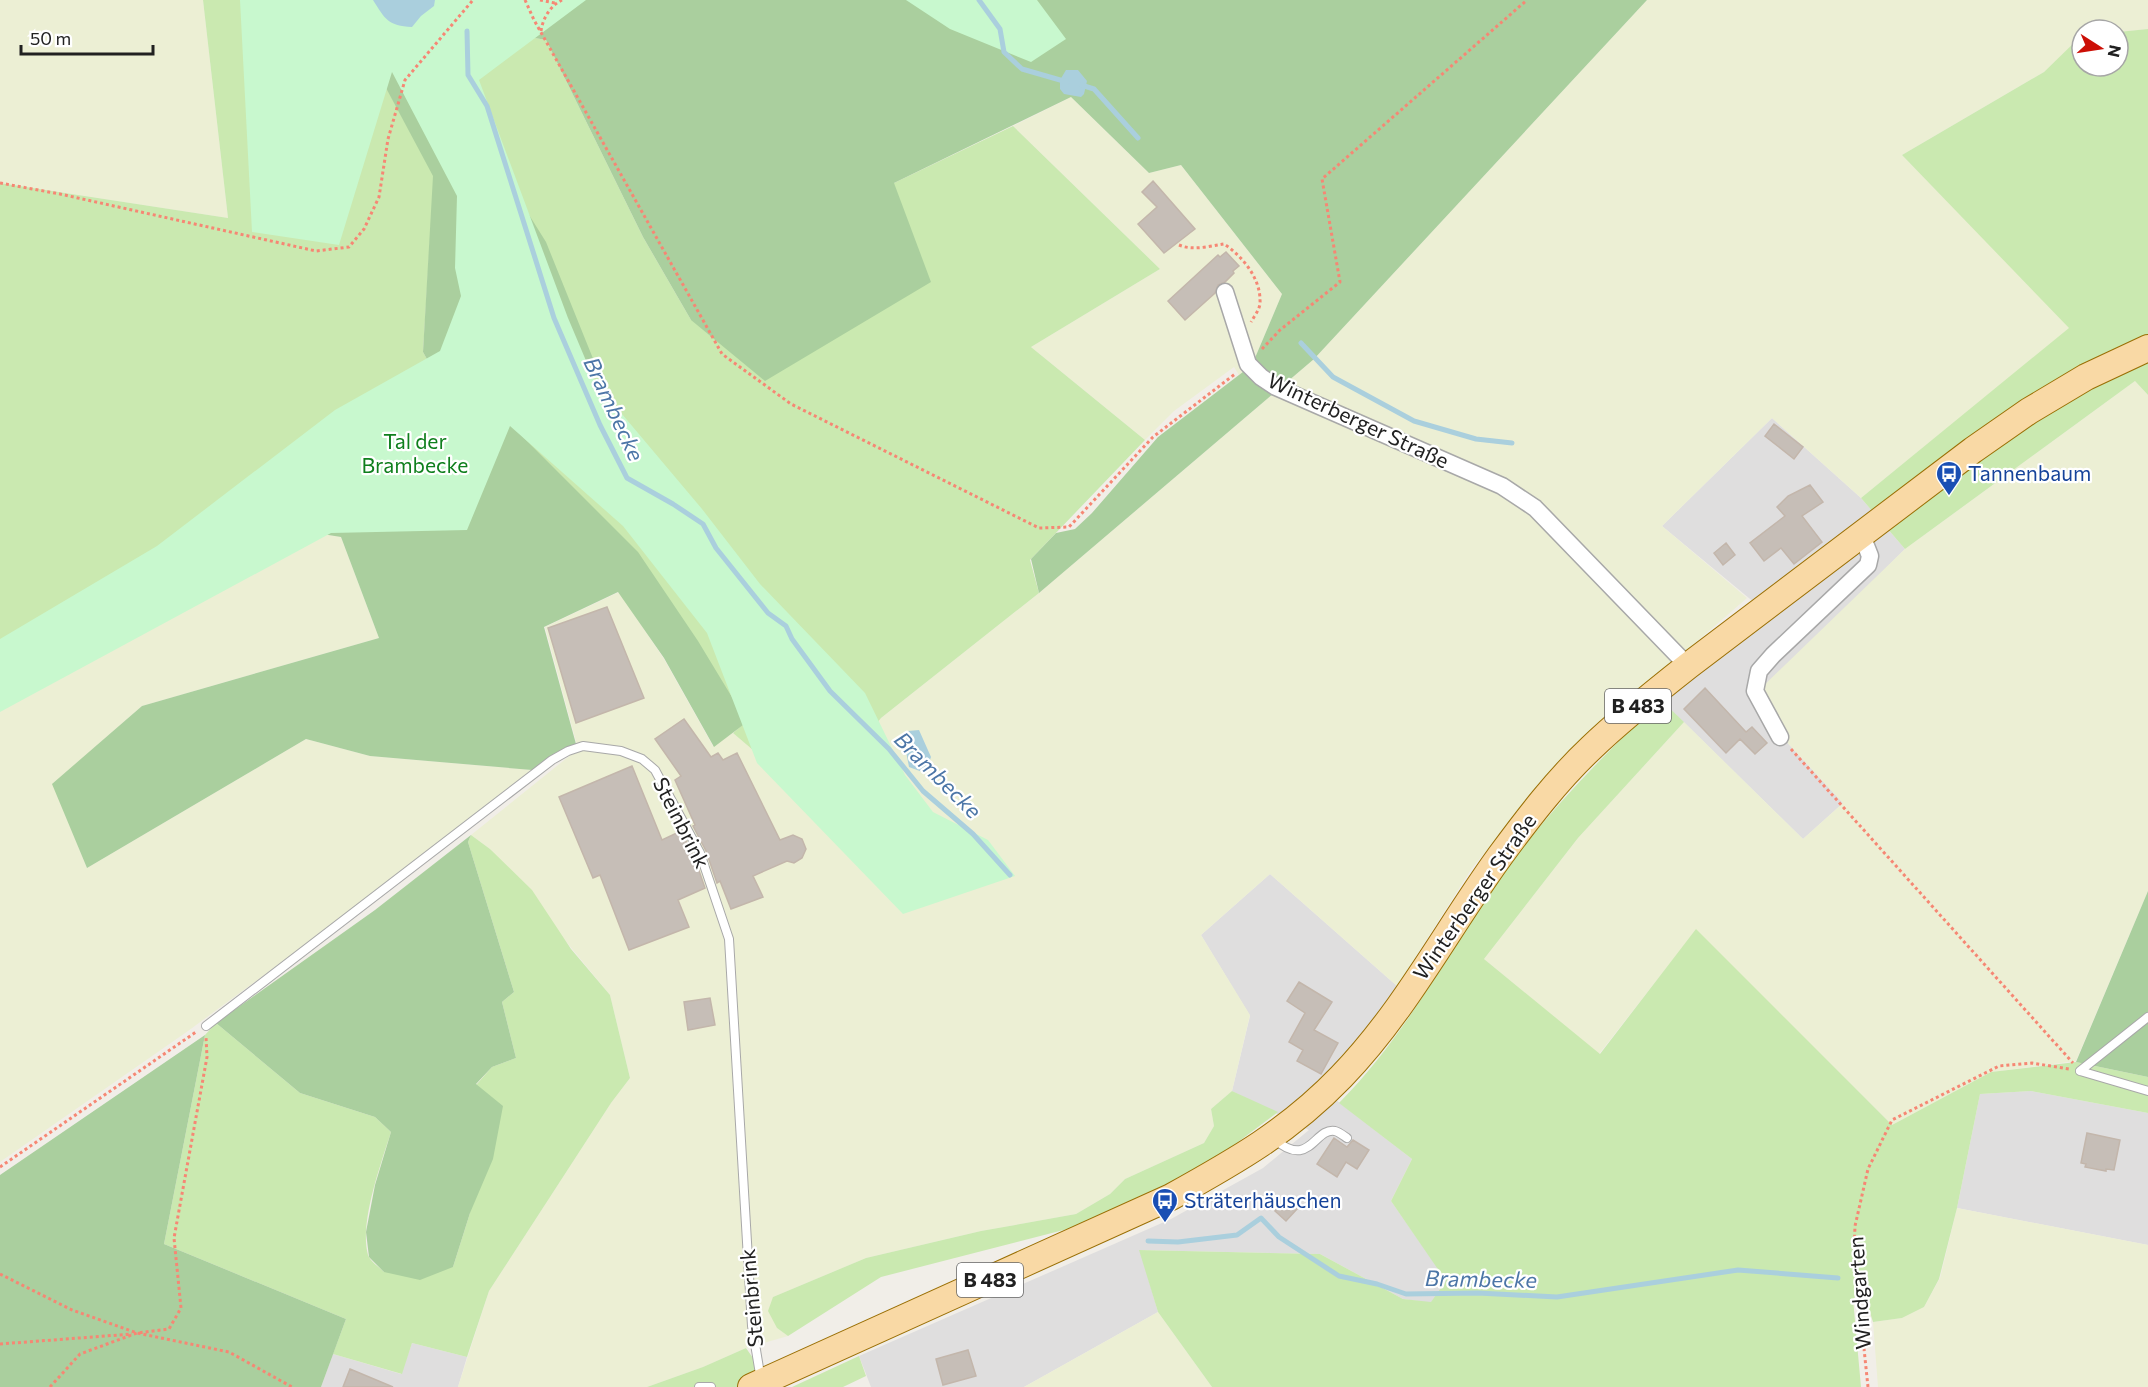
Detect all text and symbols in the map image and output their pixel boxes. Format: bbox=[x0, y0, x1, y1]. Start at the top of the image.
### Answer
scale bar bbox=[21, 18, 153, 56]
north arrow bbox=[2070, 18, 2130, 78]
text: 50 m bbox=[30, 27, 71, 49]
text: N bbox=[2105, 43, 2126, 59]
water label: Brambecke bbox=[579, 352, 651, 466]
street label: Winterberger Straße bbox=[1264, 367, 1453, 473]
park label: Tal der Brambecke bbox=[362, 428, 468, 477]
bus stop icon: Tannenbaum bbox=[1934, 459, 1964, 497]
place label: Tannenbaum bbox=[1968, 460, 2091, 485]
road number: B 483 bbox=[1605, 689, 1671, 723]
water label: Brambecke bbox=[889, 726, 988, 824]
street label: Steinbrink bbox=[649, 773, 716, 872]
street label: Winterberger Straße bbox=[1407, 808, 1541, 984]
bus stop icon: Sträterhäuschen bbox=[1150, 1186, 1180, 1224]
place label: Sträterhäuschen bbox=[1184, 1187, 1341, 1212]
street label: Windgarten bbox=[1842, 1236, 1875, 1350]
street label: Steinbrink bbox=[734, 1248, 767, 1348]
road number: B 483 bbox=[957, 1263, 1023, 1297]
water label: Brambecke bbox=[1425, 1264, 1538, 1293]

